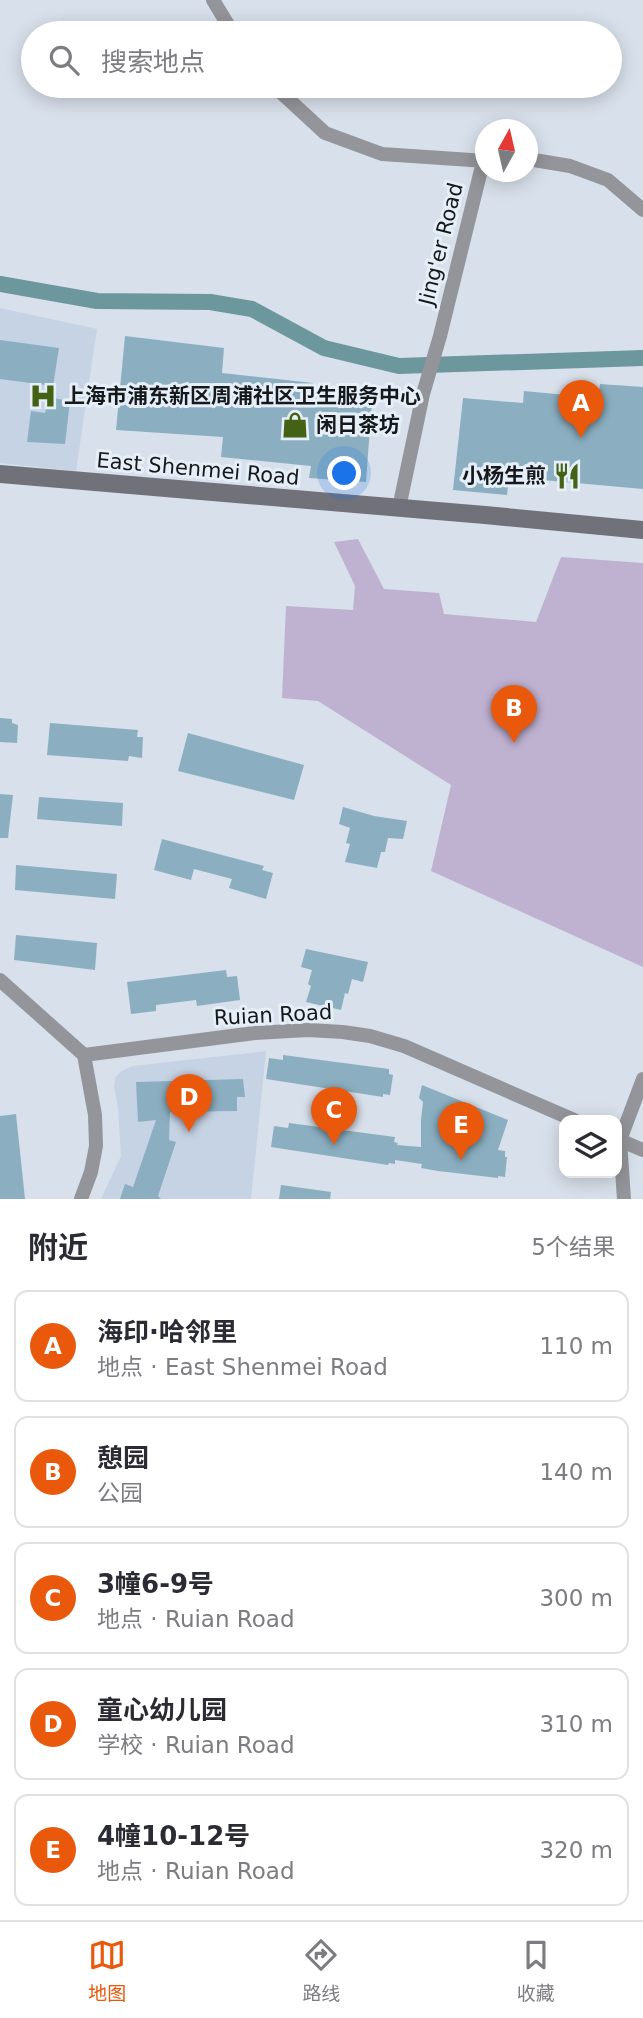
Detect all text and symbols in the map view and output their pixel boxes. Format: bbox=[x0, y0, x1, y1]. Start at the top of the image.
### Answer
search box bbox=[21, 21, 622, 98]
icon: search bbox=[45, 41, 83, 79]
text: 搜索地点 bbox=[101, 47, 205, 77]
north arrow bbox=[475, 119, 538, 182]
street label: Jing'er Road bbox=[414, 180, 468, 310]
pin: A bbox=[558, 380, 604, 438]
hospital icon: 上海市浦东新区周浦社区卫生服务中心 bbox=[28, 381, 58, 411]
place label: 上海市浦东新区周浦社区卫生服务中心 bbox=[64, 384, 421, 408]
shop icon: 闲日茶坊 bbox=[280, 410, 310, 440]
place label: 闲日茶坊 bbox=[316, 413, 400, 437]
street label: East Shenmei Road bbox=[96, 448, 300, 490]
your location bbox=[327, 456, 361, 490]
restaurant icon: 小杨生煎 bbox=[552, 461, 582, 491]
place label: 小杨生煎 bbox=[462, 464, 546, 488]
pin: B bbox=[491, 685, 537, 743]
street label: Ruian Road bbox=[213, 1000, 333, 1030]
pin: D bbox=[166, 1074, 212, 1132]
pin: C bbox=[311, 1087, 357, 1145]
pin: E bbox=[438, 1102, 484, 1160]
map controls bbox=[559, 1115, 622, 1178]
button: layers bbox=[559, 1115, 622, 1178]
text: 附近 bbox=[28, 1230, 88, 1265]
text: 5个结果 bbox=[531, 1234, 615, 1260]
text: 海印·哈邻里 bbox=[97, 1317, 237, 1347]
text: A bbox=[44, 1333, 62, 1359]
text: 110 m bbox=[539, 1333, 613, 1359]
text: 地点 · East Shenmei Road bbox=[97, 1354, 388, 1380]
text: 憩园 bbox=[97, 1443, 149, 1473]
text: B bbox=[44, 1459, 62, 1485]
text: 140 m bbox=[539, 1459, 613, 1485]
text: 公园 bbox=[97, 1480, 143, 1506]
text: 3幢6-9号 bbox=[97, 1569, 214, 1599]
text: C bbox=[45, 1585, 61, 1611]
text: 300 m bbox=[539, 1585, 613, 1611]
text: 地点 · Ruian Road bbox=[97, 1606, 295, 1632]
text: 童心幼儿园 bbox=[97, 1695, 227, 1725]
text: D bbox=[43, 1711, 63, 1737]
text: 310 m bbox=[539, 1711, 613, 1737]
text: 学校 · Ruian Road bbox=[97, 1732, 295, 1758]
text: 4幢10-12号 bbox=[97, 1821, 250, 1851]
text: E bbox=[45, 1837, 61, 1863]
text: 320 m bbox=[539, 1837, 613, 1863]
text: 地点 · Ruian Road bbox=[97, 1858, 295, 1884]
tab: 地图 bbox=[88, 1936, 126, 2005]
tab: 路线 bbox=[302, 1936, 341, 2005]
tab: 收藏 bbox=[517, 1936, 555, 2005]

